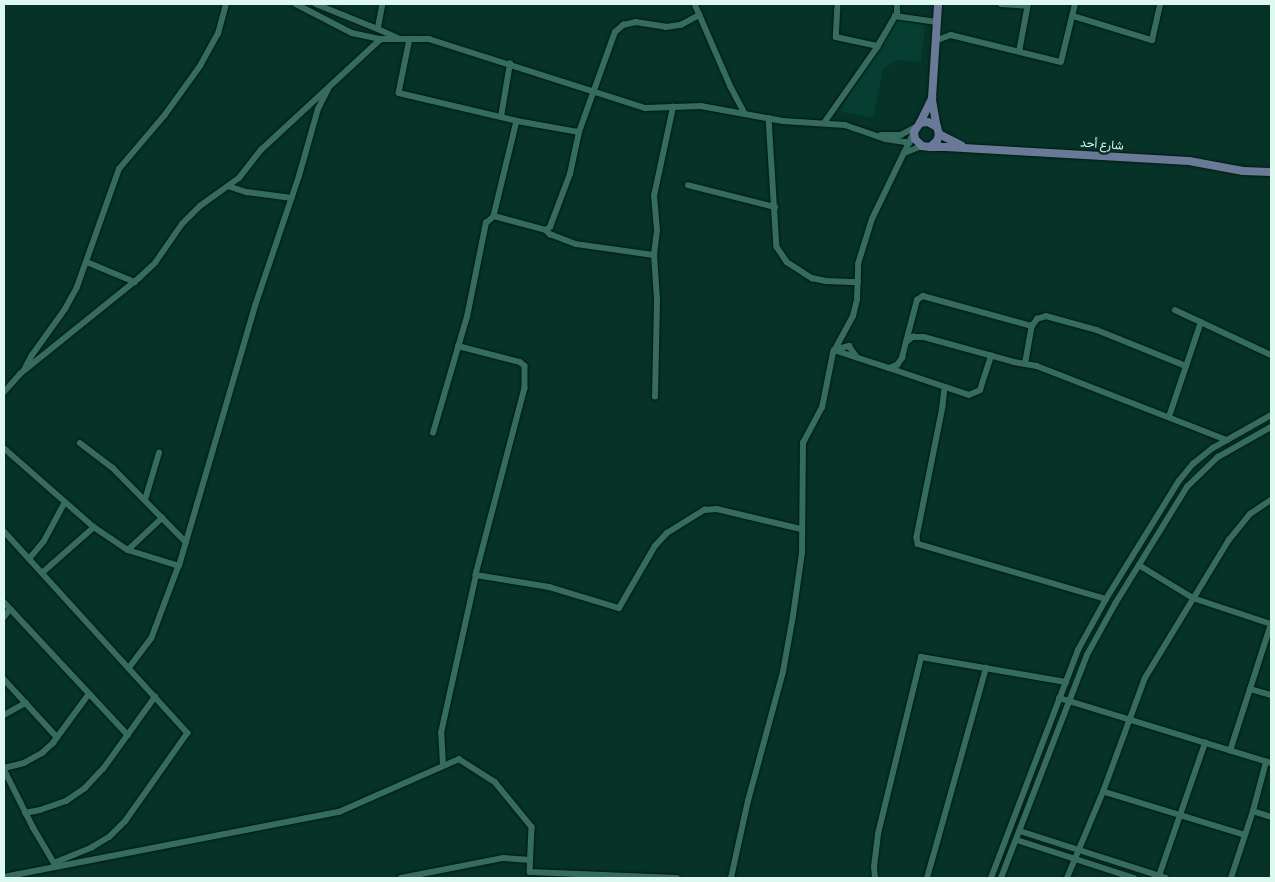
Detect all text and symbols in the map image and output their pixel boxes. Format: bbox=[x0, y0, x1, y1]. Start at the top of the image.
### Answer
street label: شارع أحد bbox=[1080, 135, 1124, 153]

